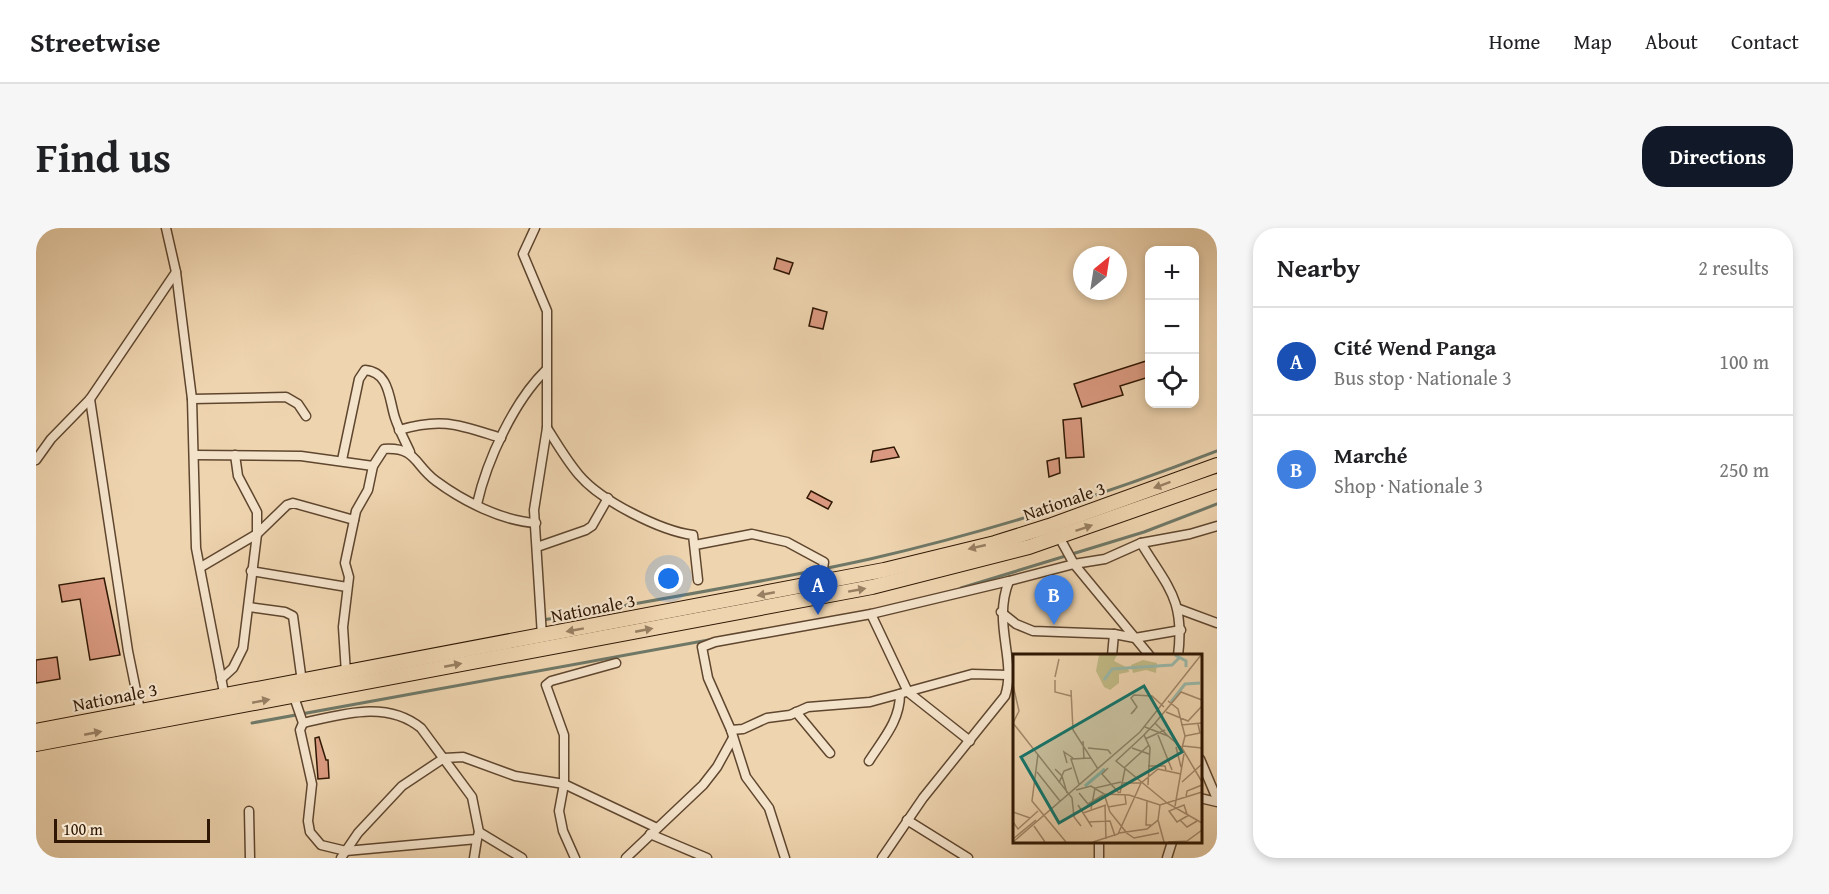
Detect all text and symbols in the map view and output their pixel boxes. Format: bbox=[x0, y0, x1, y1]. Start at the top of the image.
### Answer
text: Streetwise bbox=[30, 21, 160, 62]
text: Home bbox=[1489, 26, 1540, 57]
text: Map bbox=[1573, 26, 1612, 57]
text: About bbox=[1645, 26, 1698, 57]
text: Contact bbox=[1731, 26, 1799, 57]
text: Find us bbox=[36, 126, 171, 187]
button: Directions bbox=[1642, 126, 1793, 187]
north arrow bbox=[1073, 246, 1127, 300]
map controls bbox=[1145, 246, 1199, 408]
button: + bbox=[1145, 246, 1199, 300]
text: Nearby bbox=[1277, 248, 1360, 287]
text: 2 results bbox=[1698, 253, 1769, 282]
button: − bbox=[1145, 300, 1199, 354]
text: Cité Wend Panga bbox=[1334, 331, 1496, 363]
text: A bbox=[1290, 347, 1303, 376]
text: 100 m bbox=[1719, 347, 1769, 376]
button: locate bbox=[1145, 354, 1199, 408]
text: Bus stop · Nationale 3 bbox=[1334, 363, 1512, 392]
text: Marché bbox=[1334, 439, 1408, 471]
text: B bbox=[1290, 455, 1303, 484]
text: 250 m bbox=[1719, 455, 1769, 484]
text: Shop · Nationale 3 bbox=[1334, 471, 1483, 500]
street label: Nationale 3 bbox=[1019, 474, 1109, 528]
one-way arrow bbox=[1153, 481, 1171, 491]
one-way arrow bbox=[1075, 523, 1093, 532]
one-way arrow bbox=[968, 542, 986, 552]
your location bbox=[654, 564, 683, 593]
pin: A bbox=[798, 566, 838, 615]
pin: B bbox=[1034, 576, 1074, 625]
one-way arrow bbox=[847, 585, 866, 594]
street label: Nationale 3 bbox=[548, 587, 638, 629]
one-way arrow bbox=[757, 590, 776, 599]
one-way arrow bbox=[635, 625, 654, 634]
one-way arrow bbox=[565, 626, 584, 635]
inset map bbox=[1013, 654, 1202, 843]
one-way arrow bbox=[443, 661, 462, 670]
street label: Nationale 3 bbox=[70, 676, 160, 718]
one-way arrow bbox=[252, 696, 271, 705]
one-way arrow bbox=[84, 728, 103, 737]
scale bar bbox=[54, 816, 210, 844]
text: 100 m bbox=[63, 817, 103, 841]

